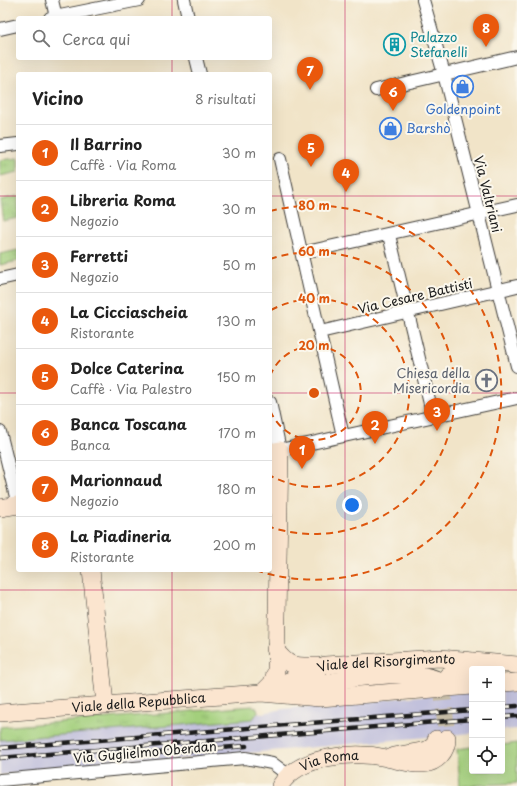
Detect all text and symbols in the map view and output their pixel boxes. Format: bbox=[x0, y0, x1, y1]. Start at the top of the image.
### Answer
pin: 8 bbox=[473, 14, 499, 47]
search box bbox=[16, 16, 272, 60]
icon: search bbox=[30, 27, 52, 49]
text: Cerca qui bbox=[62, 27, 130, 50]
place label: Palazzo Stefanelli bbox=[410, 27, 468, 61]
building icon: Palazzo Stefanelli bbox=[382, 31, 408, 57]
pin: 7 bbox=[297, 57, 323, 90]
shop icon: Goldenpoint bbox=[450, 74, 476, 100]
pin: 6 bbox=[380, 78, 406, 111]
text: Vicino bbox=[32, 85, 83, 111]
text: 8 risultati bbox=[195, 89, 256, 108]
place label: Goldenpoint bbox=[425, 99, 501, 118]
shop icon: Barshò bbox=[377, 115, 403, 141]
place label: Barshò bbox=[406, 118, 451, 137]
text: Il Barrino bbox=[70, 132, 142, 155]
pin: 5 bbox=[298, 134, 324, 167]
text: 1 bbox=[42, 143, 48, 162]
text: 30 m bbox=[222, 143, 256, 162]
street label: Via Valtriani bbox=[470, 153, 507, 234]
text: Caffè · Via Roma bbox=[70, 155, 176, 174]
pin: 4 bbox=[333, 159, 359, 192]
text: Libreria Roma bbox=[70, 188, 176, 211]
text: 80 m bbox=[298, 196, 330, 214]
text: 2 bbox=[40, 199, 50, 218]
text: 30 m bbox=[222, 199, 256, 218]
text: Negozio bbox=[70, 211, 119, 230]
text: 60 m bbox=[298, 242, 330, 260]
text: Ferretti bbox=[70, 244, 128, 267]
text: 3 bbox=[41, 255, 49, 274]
text: 50 m bbox=[222, 255, 256, 274]
text: Negozio bbox=[70, 267, 119, 286]
street label: Via Cesare Battisti bbox=[356, 273, 474, 318]
text: 40 m bbox=[298, 289, 330, 307]
text: La Cicciascheia bbox=[70, 300, 188, 323]
text: 4 bbox=[41, 311, 49, 330]
text: 130 m bbox=[217, 311, 256, 330]
text: Ristorante bbox=[70, 323, 134, 342]
text: 20 m bbox=[298, 336, 330, 354]
text: Dolce Caterina bbox=[70, 356, 184, 379]
place label: Chiesa della Misericordia bbox=[393, 363, 471, 397]
text: 5 bbox=[41, 367, 49, 386]
text: 150 m bbox=[217, 367, 256, 386]
church icon: Chiesa della Misericordia bbox=[473, 367, 499, 393]
text: Caffè · Via Palestro bbox=[70, 379, 192, 398]
centre of rings bbox=[307, 386, 321, 400]
pin: 3 bbox=[424, 398, 450, 431]
pin: 2 bbox=[362, 411, 388, 444]
text: Banca Toscana bbox=[70, 412, 187, 435]
text: 6 bbox=[40, 423, 50, 442]
text: 170 m bbox=[218, 423, 256, 442]
text: Banca bbox=[70, 435, 110, 454]
pin: 1 bbox=[289, 436, 315, 469]
text: Marionnaud bbox=[70, 468, 162, 491]
text: 7 bbox=[41, 479, 49, 498]
text: 180 m bbox=[217, 479, 256, 498]
text: Negozio bbox=[70, 491, 119, 510]
your location bbox=[342, 495, 362, 515]
text: La Piadineria bbox=[70, 524, 171, 547]
text: 8 bbox=[41, 535, 49, 554]
text: 200 m bbox=[213, 535, 256, 554]
text: Ristorante bbox=[70, 547, 134, 566]
street label: Viale del Risorgimento bbox=[314, 648, 456, 676]
map controls bbox=[469, 666, 505, 774]
button: + bbox=[469, 666, 505, 702]
street label: Viale della Repubblica bbox=[71, 687, 207, 716]
button: − bbox=[469, 702, 505, 738]
street label: Via Guglielmo Oberdan bbox=[73, 736, 217, 767]
button: locate bbox=[469, 738, 505, 774]
street label: Via Roma bbox=[296, 745, 359, 775]

